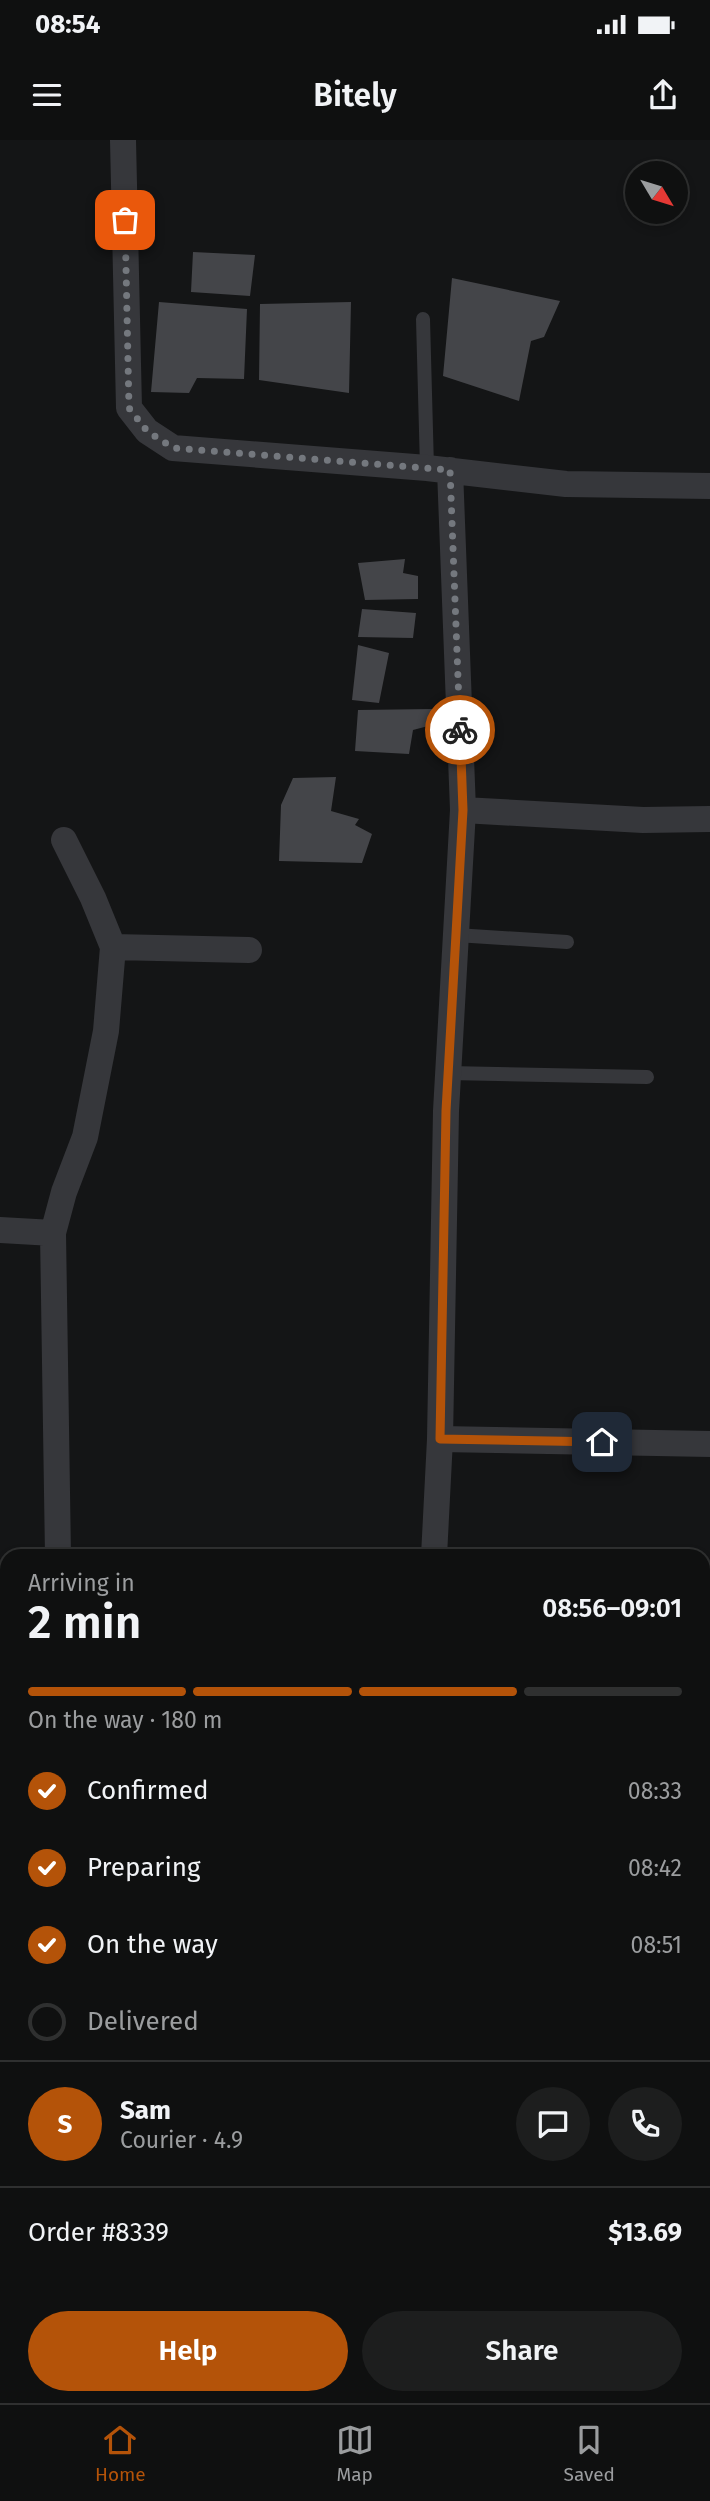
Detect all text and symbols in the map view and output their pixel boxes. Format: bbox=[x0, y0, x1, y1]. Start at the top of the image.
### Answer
text: 08:54 bbox=[35, 9, 100, 40]
icon: menu bbox=[28, 76, 66, 114]
text: Bitely bbox=[313, 76, 397, 114]
icon: share bbox=[644, 76, 682, 114]
north arrow bbox=[625, 161, 688, 224]
map controls bbox=[625, 161, 688, 224]
pin bbox=[95, 190, 155, 250]
icon: bag bbox=[106, 201, 144, 239]
courier bbox=[425, 695, 495, 765]
icon: bike bbox=[441, 711, 479, 749]
pin bbox=[572, 1412, 632, 1472]
icon: home bbox=[583, 1423, 621, 1461]
text: Arriving in bbox=[28, 1569, 135, 1597]
text: 08:56–09:01 bbox=[542, 1593, 682, 1624]
text: 2 min bbox=[28, 1595, 141, 1650]
text: On the way · 180 m bbox=[28, 1706, 223, 1734]
icon: check bbox=[28, 1772, 66, 1810]
text: Confirmed bbox=[87, 1775, 208, 1806]
text: 08:33 bbox=[628, 1777, 682, 1805]
icon: check bbox=[28, 1849, 66, 1887]
text: Preparing bbox=[87, 1852, 200, 1883]
text: 08:42 bbox=[628, 1854, 682, 1882]
icon: check bbox=[28, 1926, 66, 1964]
text: On the way bbox=[87, 1929, 218, 1960]
text: 08:51 bbox=[631, 1931, 682, 1959]
text: Delivered bbox=[87, 2006, 199, 2037]
button: chat bbox=[516, 2087, 590, 2161]
button: phone bbox=[608, 2087, 682, 2161]
text: Sam bbox=[120, 2095, 171, 2126]
text: S bbox=[58, 2109, 72, 2140]
text: Courier · 4.9 bbox=[120, 2126, 243, 2154]
text: Order #8339 bbox=[28, 2217, 169, 2248]
text: $13.69 bbox=[608, 2217, 682, 2248]
button: Help bbox=[28, 2311, 348, 2391]
button: Share bbox=[362, 2311, 682, 2391]
tab: Home bbox=[95, 2421, 146, 2486]
tab: Map bbox=[336, 2421, 374, 2486]
tab: Saved bbox=[564, 2421, 615, 2486]

